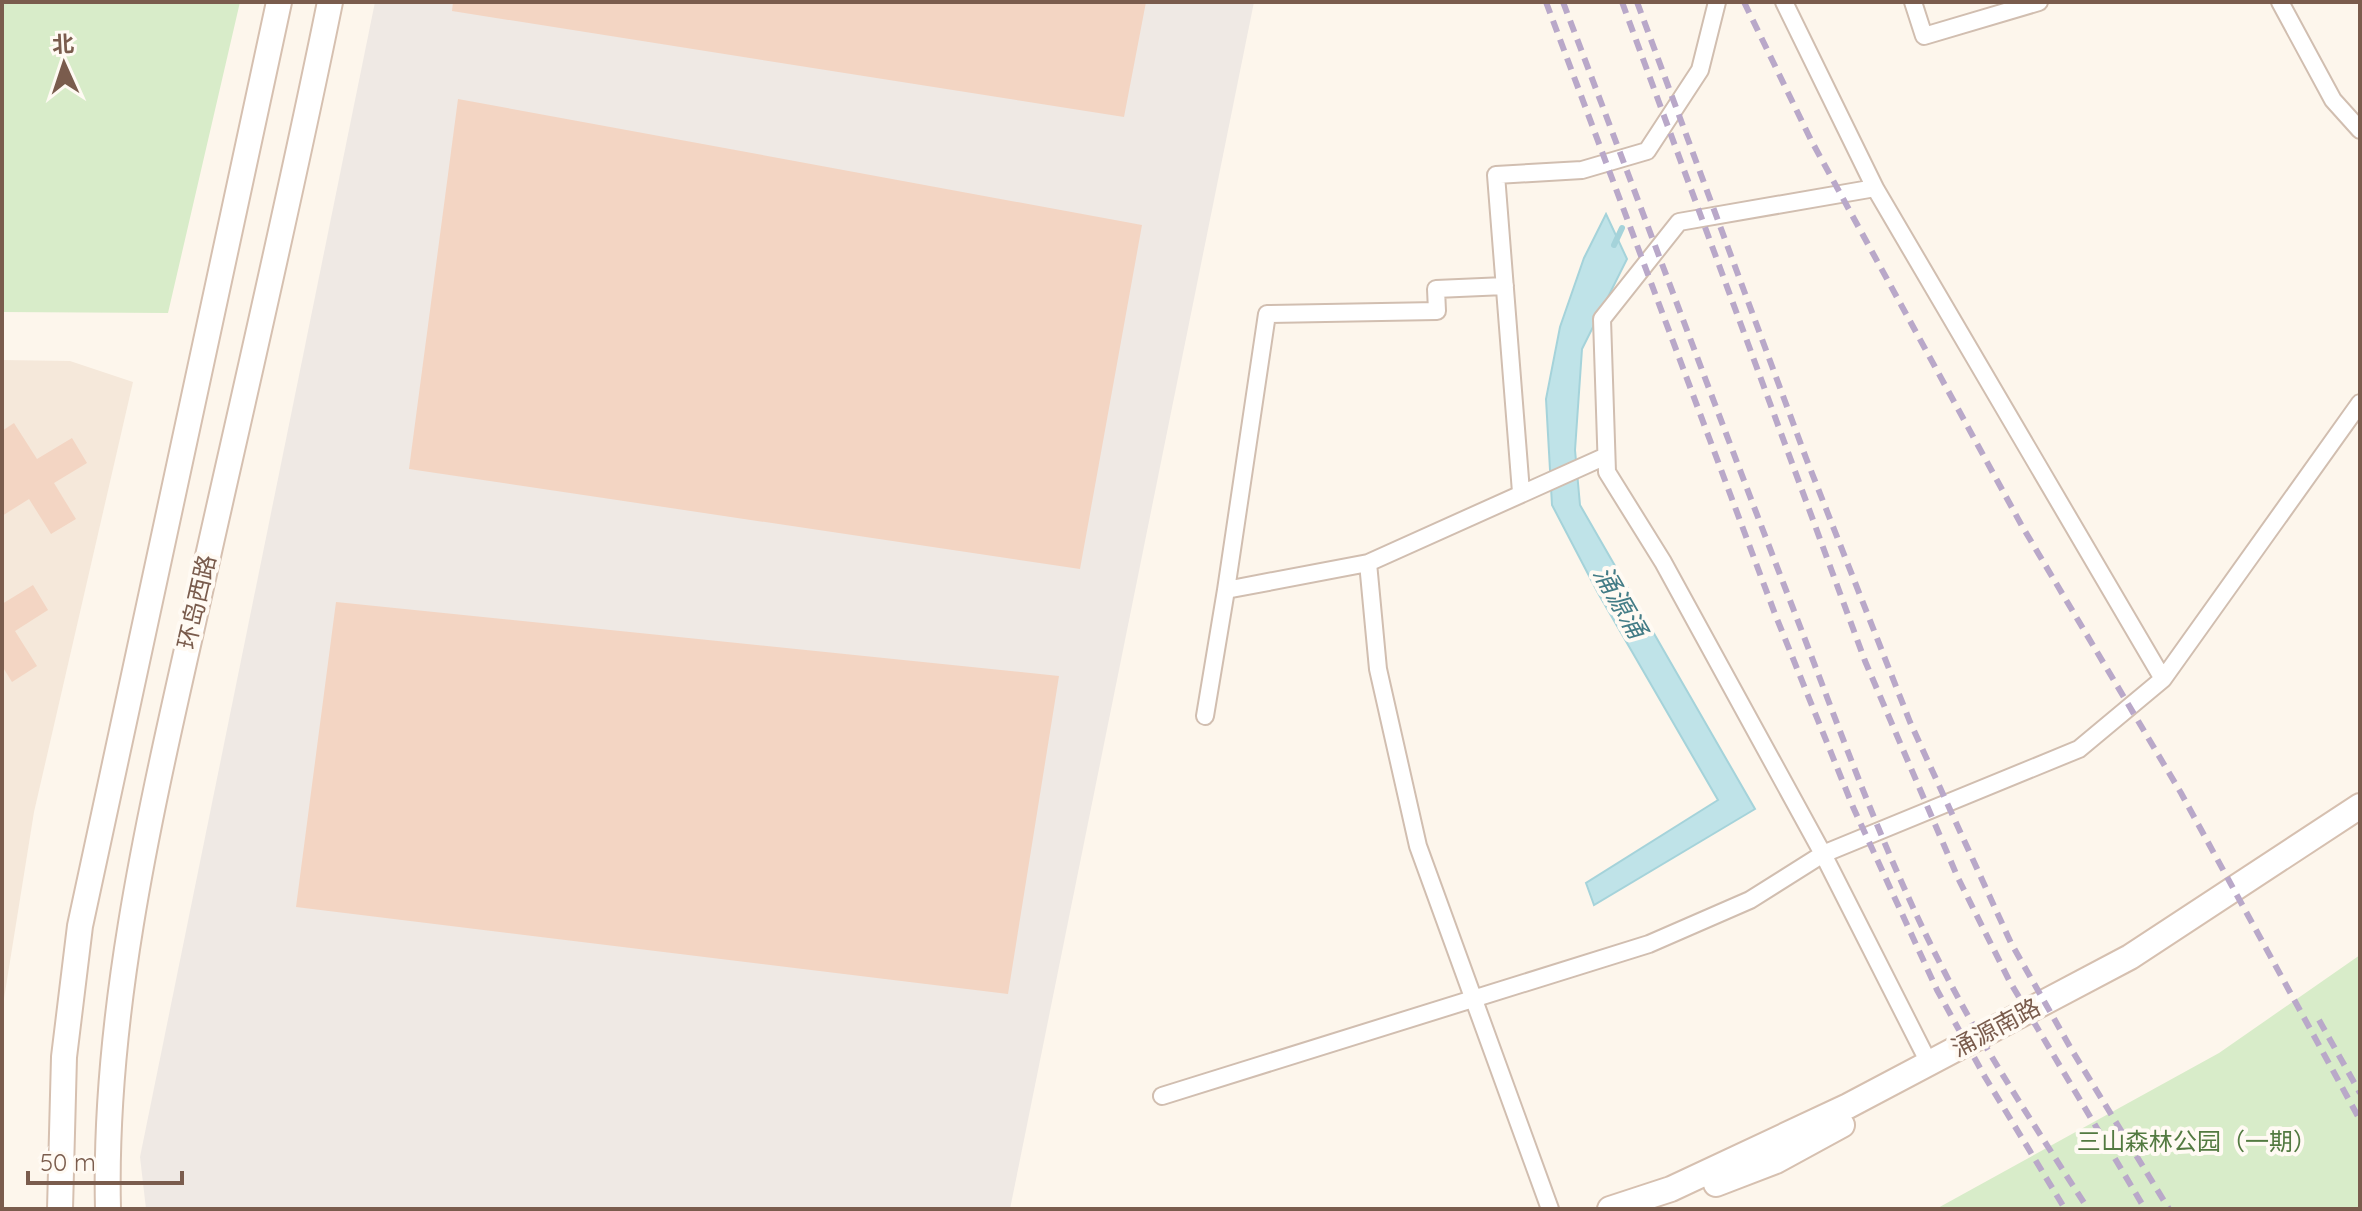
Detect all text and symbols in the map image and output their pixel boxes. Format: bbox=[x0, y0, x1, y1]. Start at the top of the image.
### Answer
north arrow bbox=[24, 24, 104, 104]
text: 北 bbox=[51, 29, 75, 59]
street label: 环岛西路 bbox=[171, 552, 221, 652]
water label: 涌源涌 bbox=[1587, 560, 1656, 646]
street label: 涌源南路 bbox=[1946, 991, 2045, 1063]
park label: 三山森林公园（一期） bbox=[2077, 1126, 2317, 1156]
scale bar bbox=[28, 1135, 182, 1185]
text: 50 m bbox=[40, 1147, 96, 1177]

